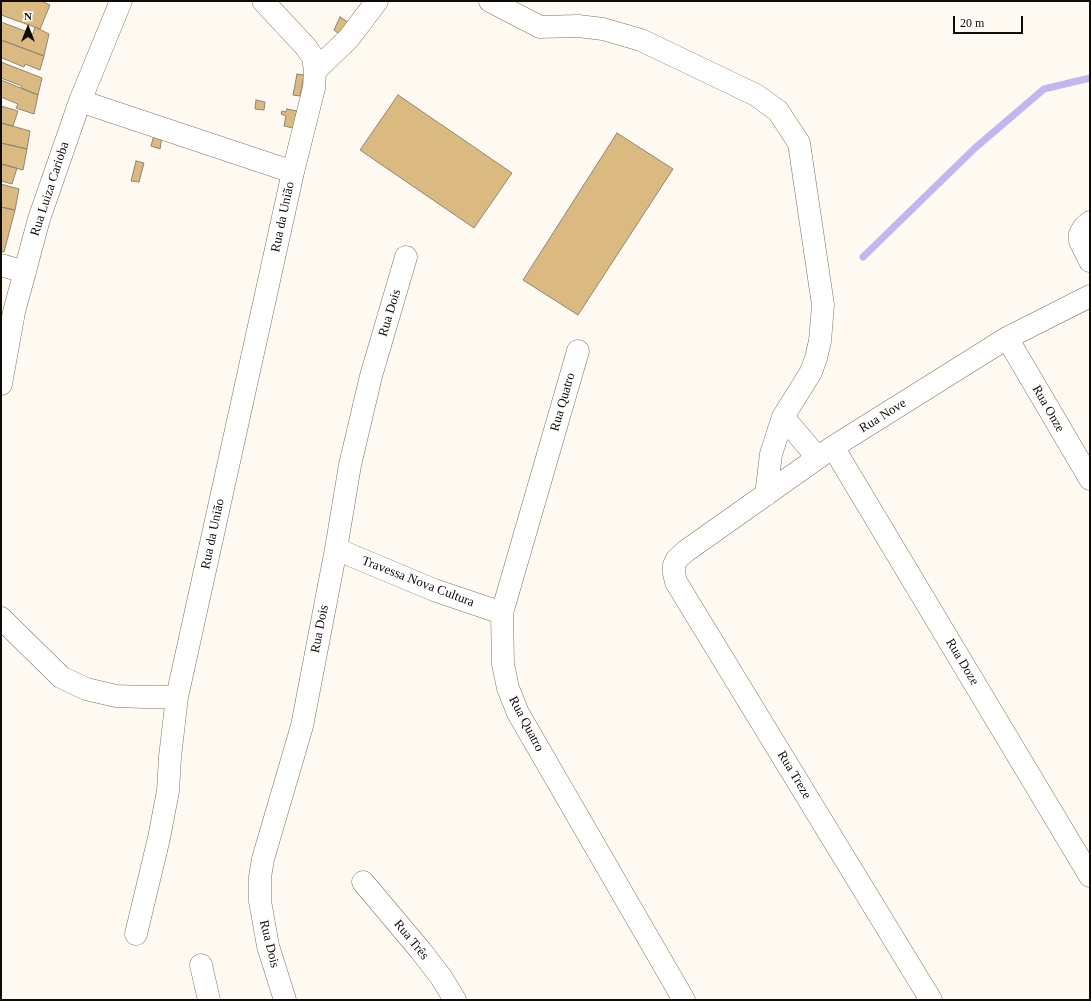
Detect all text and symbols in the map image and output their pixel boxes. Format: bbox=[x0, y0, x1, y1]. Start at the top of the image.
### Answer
north arrow bbox=[8, 8, 48, 48]
scale bar bbox=[955, 8, 1025, 34]
text: N bbox=[24, 10, 32, 22]
text: 20 m bbox=[960, 16, 984, 30]
street label: Rua Luiza Carioba bbox=[27, 140, 73, 238]
street label: Rua da União bbox=[268, 180, 298, 254]
street label: Rua Dois bbox=[375, 287, 405, 339]
street label: Rua Quatro bbox=[547, 371, 579, 433]
street label: Rua Onze bbox=[1028, 383, 1068, 435]
street label: Rua Nove bbox=[857, 396, 909, 436]
street label: Rua da União bbox=[198, 497, 228, 571]
street label: Travessa Nova Cultura bbox=[359, 553, 477, 611]
street label: Rua Dois bbox=[308, 604, 332, 654]
street label: Rua Doze bbox=[942, 636, 982, 688]
street label: Rua Quatro bbox=[505, 694, 547, 754]
street label: Rua Treze bbox=[774, 748, 814, 802]
street label: Rua Três bbox=[390, 917, 432, 963]
street label: Rua Dois bbox=[256, 918, 282, 970]

